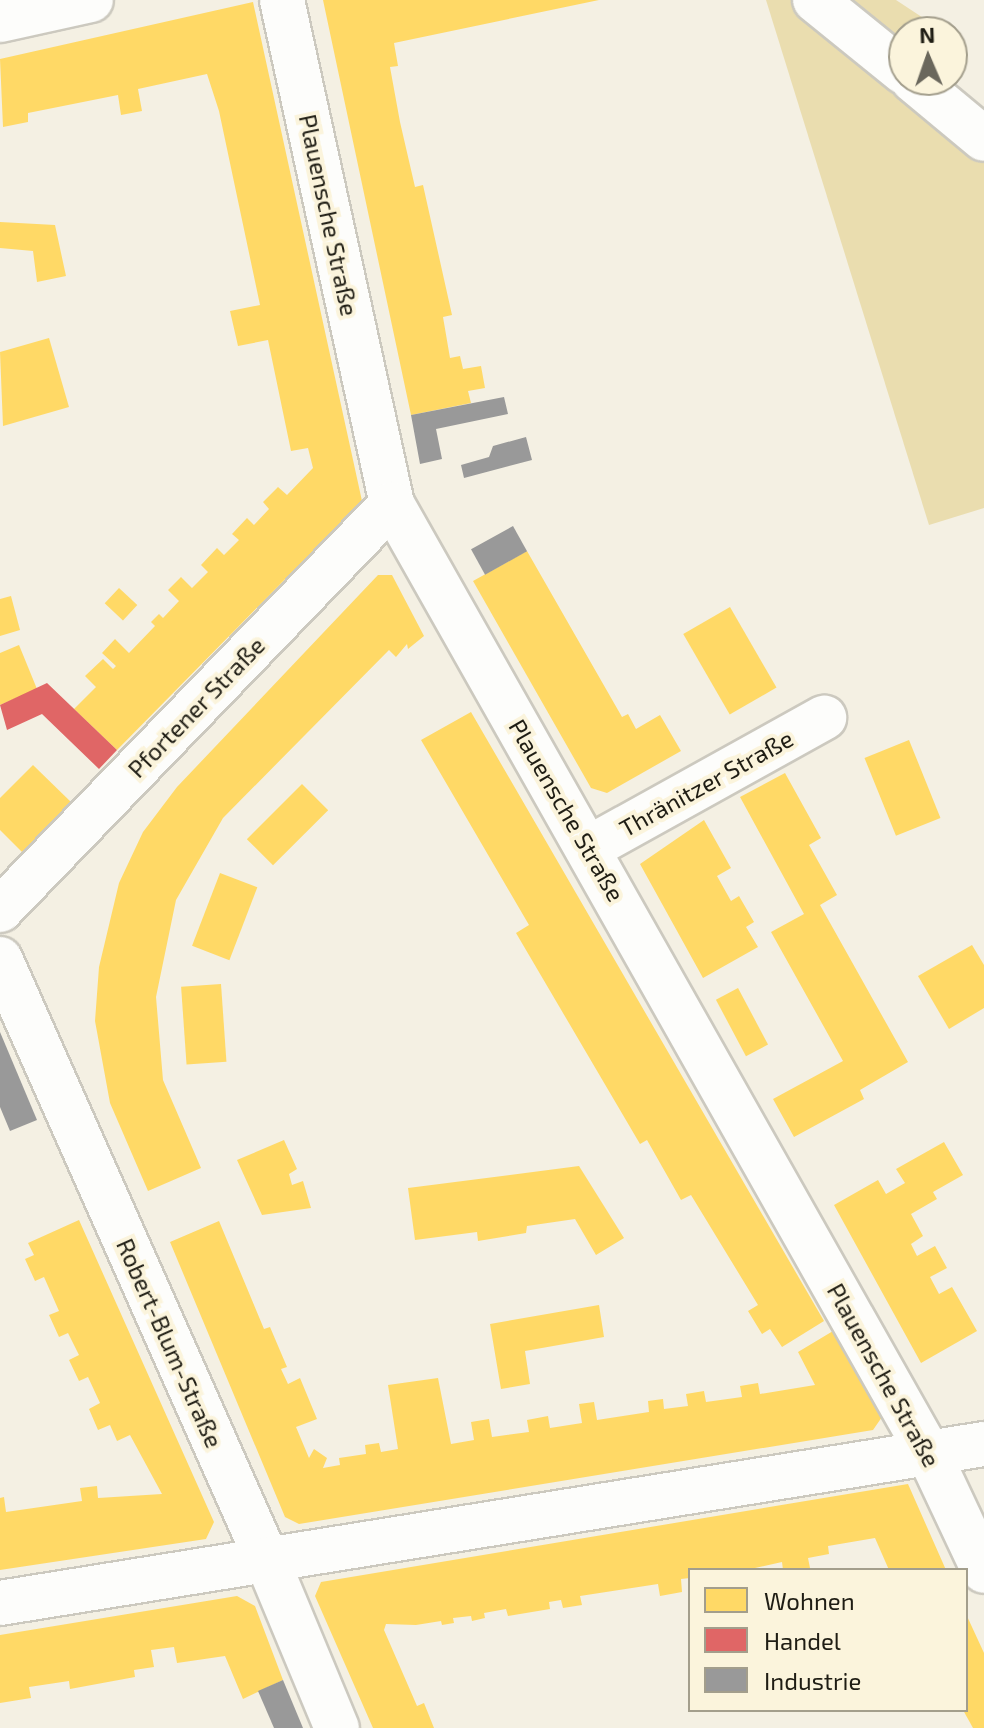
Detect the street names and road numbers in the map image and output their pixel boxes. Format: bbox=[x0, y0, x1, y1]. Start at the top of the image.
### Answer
street label: Plauensche Straße bbox=[294, 112, 364, 318]
street label: Pfortener Straße bbox=[122, 631, 270, 783]
street label: Plauensche Straße bbox=[503, 714, 631, 906]
street label: Thränitzer Straße bbox=[614, 723, 798, 843]
street label: Robert-Blum-Straße bbox=[111, 1234, 229, 1452]
street label: Plauensche Straße bbox=[822, 1278, 946, 1472]

